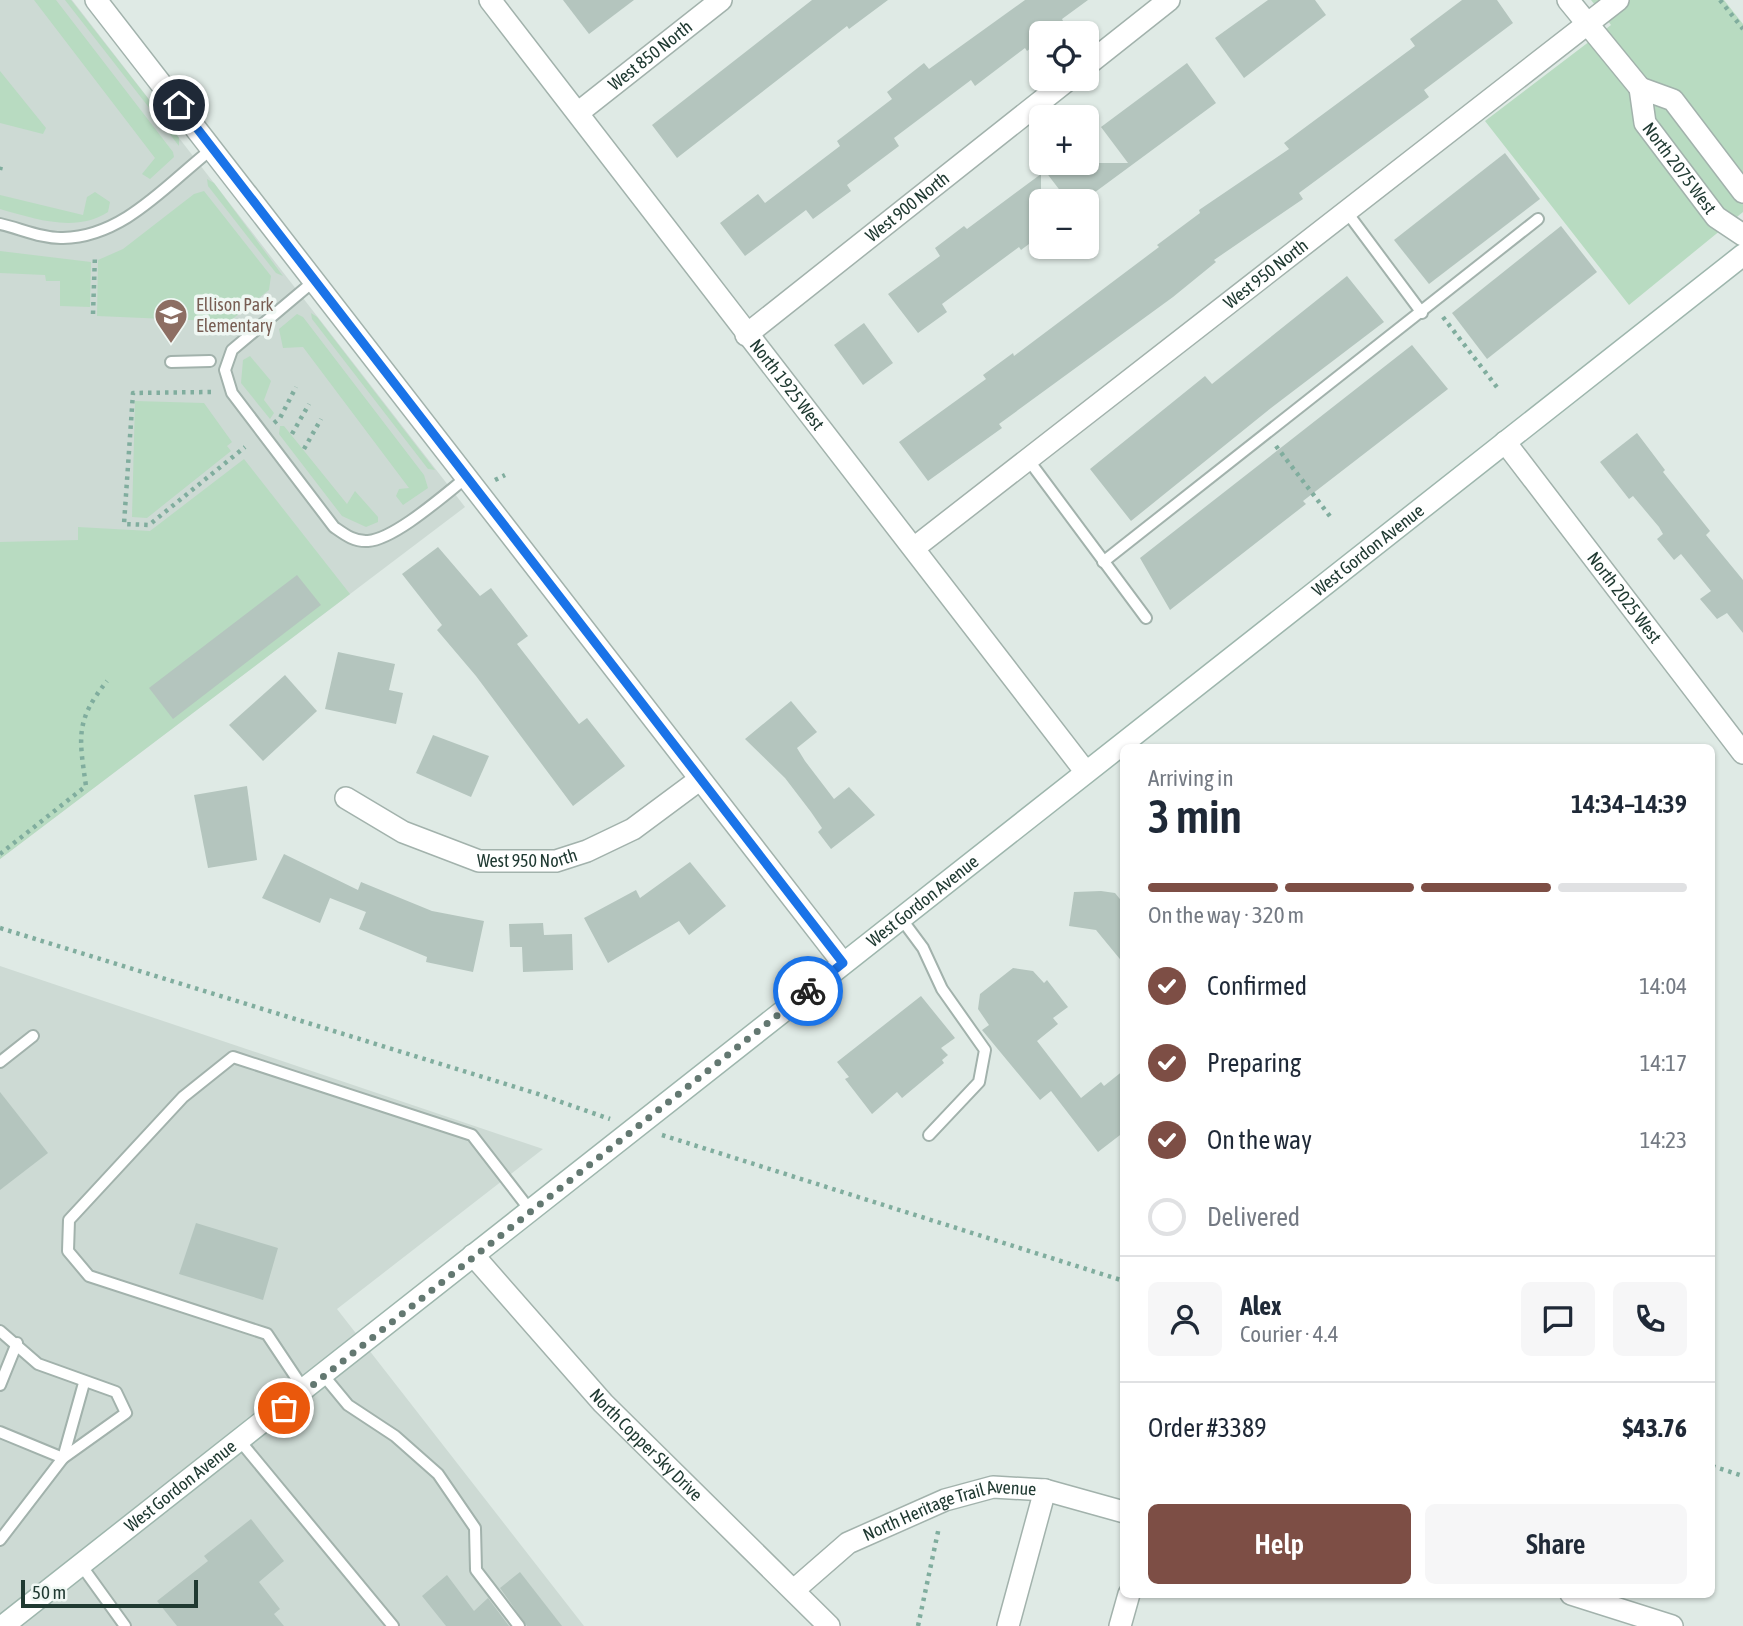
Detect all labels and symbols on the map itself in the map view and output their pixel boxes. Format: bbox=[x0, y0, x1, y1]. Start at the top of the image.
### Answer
street label: West 850 North bbox=[604, 16, 696, 95]
pin bbox=[149, 75, 209, 135]
street label: North 2075 West bbox=[1638, 118, 1721, 218]
street label: West 900 North bbox=[861, 167, 953, 246]
street label: West 950 North bbox=[1219, 234, 1312, 313]
place label: Ellison Park Elementary bbox=[196, 294, 273, 336]
school or university icon: Ellison Park Elementary bbox=[152, 296, 190, 345]
street label: North 1925 West bbox=[746, 335, 829, 434]
street label: West Gordon Avenue bbox=[1308, 500, 1428, 600]
street label: North 2025 West bbox=[1583, 548, 1666, 647]
street label: West 950 North bbox=[477, 844, 580, 871]
street label: West Gordon Avenue bbox=[863, 850, 982, 951]
courier bbox=[773, 956, 843, 1026]
pin bbox=[254, 1378, 314, 1438]
street label: North Copper Sky Drive bbox=[585, 1384, 707, 1505]
street label: West Gordon Avenue bbox=[120, 1435, 240, 1536]
street label: North Heritage Trail Avenue bbox=[860, 1476, 1037, 1545]
scale bar bbox=[21, 1577, 198, 1609]

